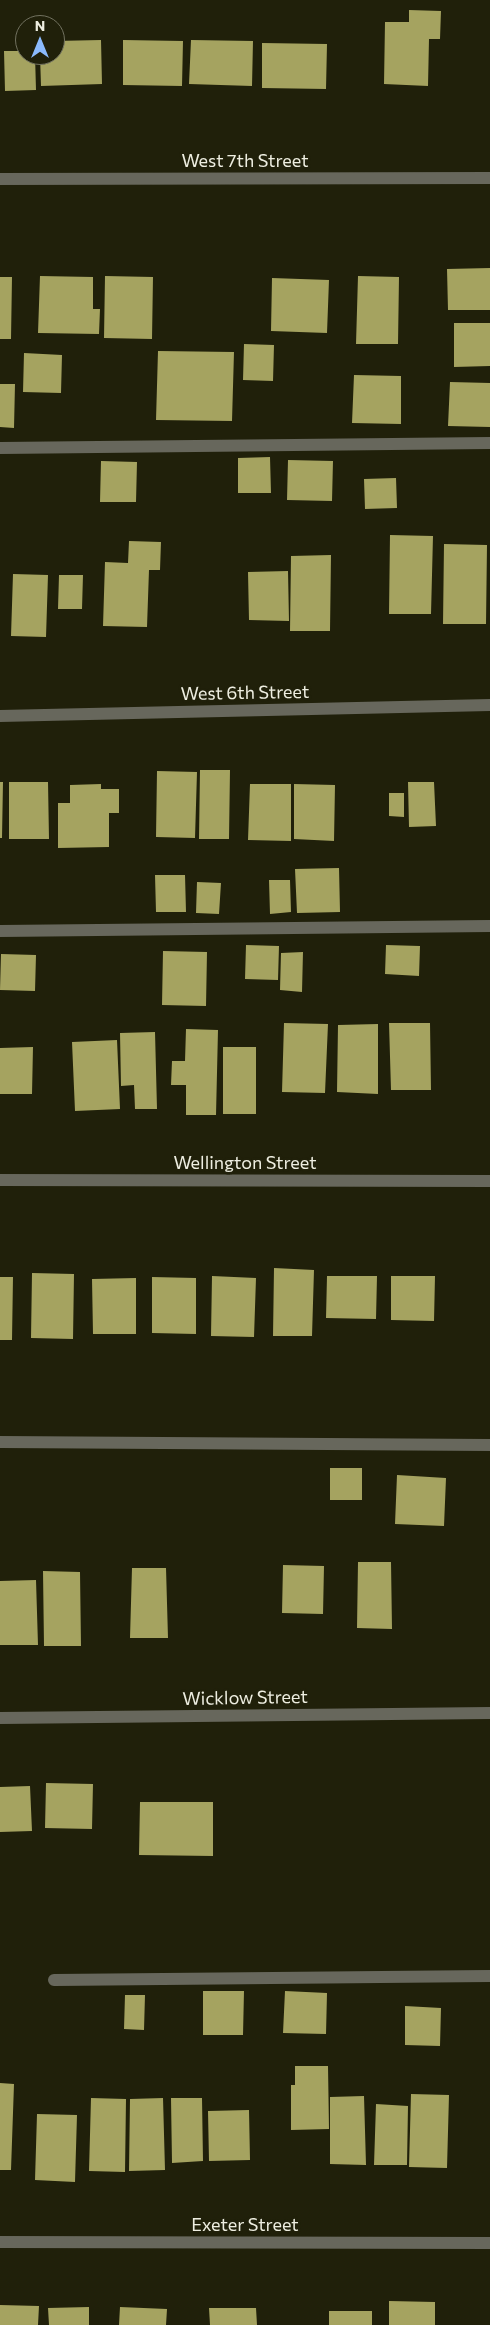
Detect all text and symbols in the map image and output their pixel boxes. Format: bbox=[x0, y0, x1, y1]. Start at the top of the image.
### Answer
north arrow bbox=[15, 15, 65, 65]
text: N bbox=[35, 17, 45, 34]
street label: West 7th Street bbox=[181, 150, 309, 172]
street label: West 6th Street bbox=[181, 681, 309, 705]
street label: Wellington Street bbox=[173, 1152, 317, 1174]
street label: Wicklow Street bbox=[182, 1686, 308, 1710]
street label: Exeter Street bbox=[191, 2214, 299, 2236]

